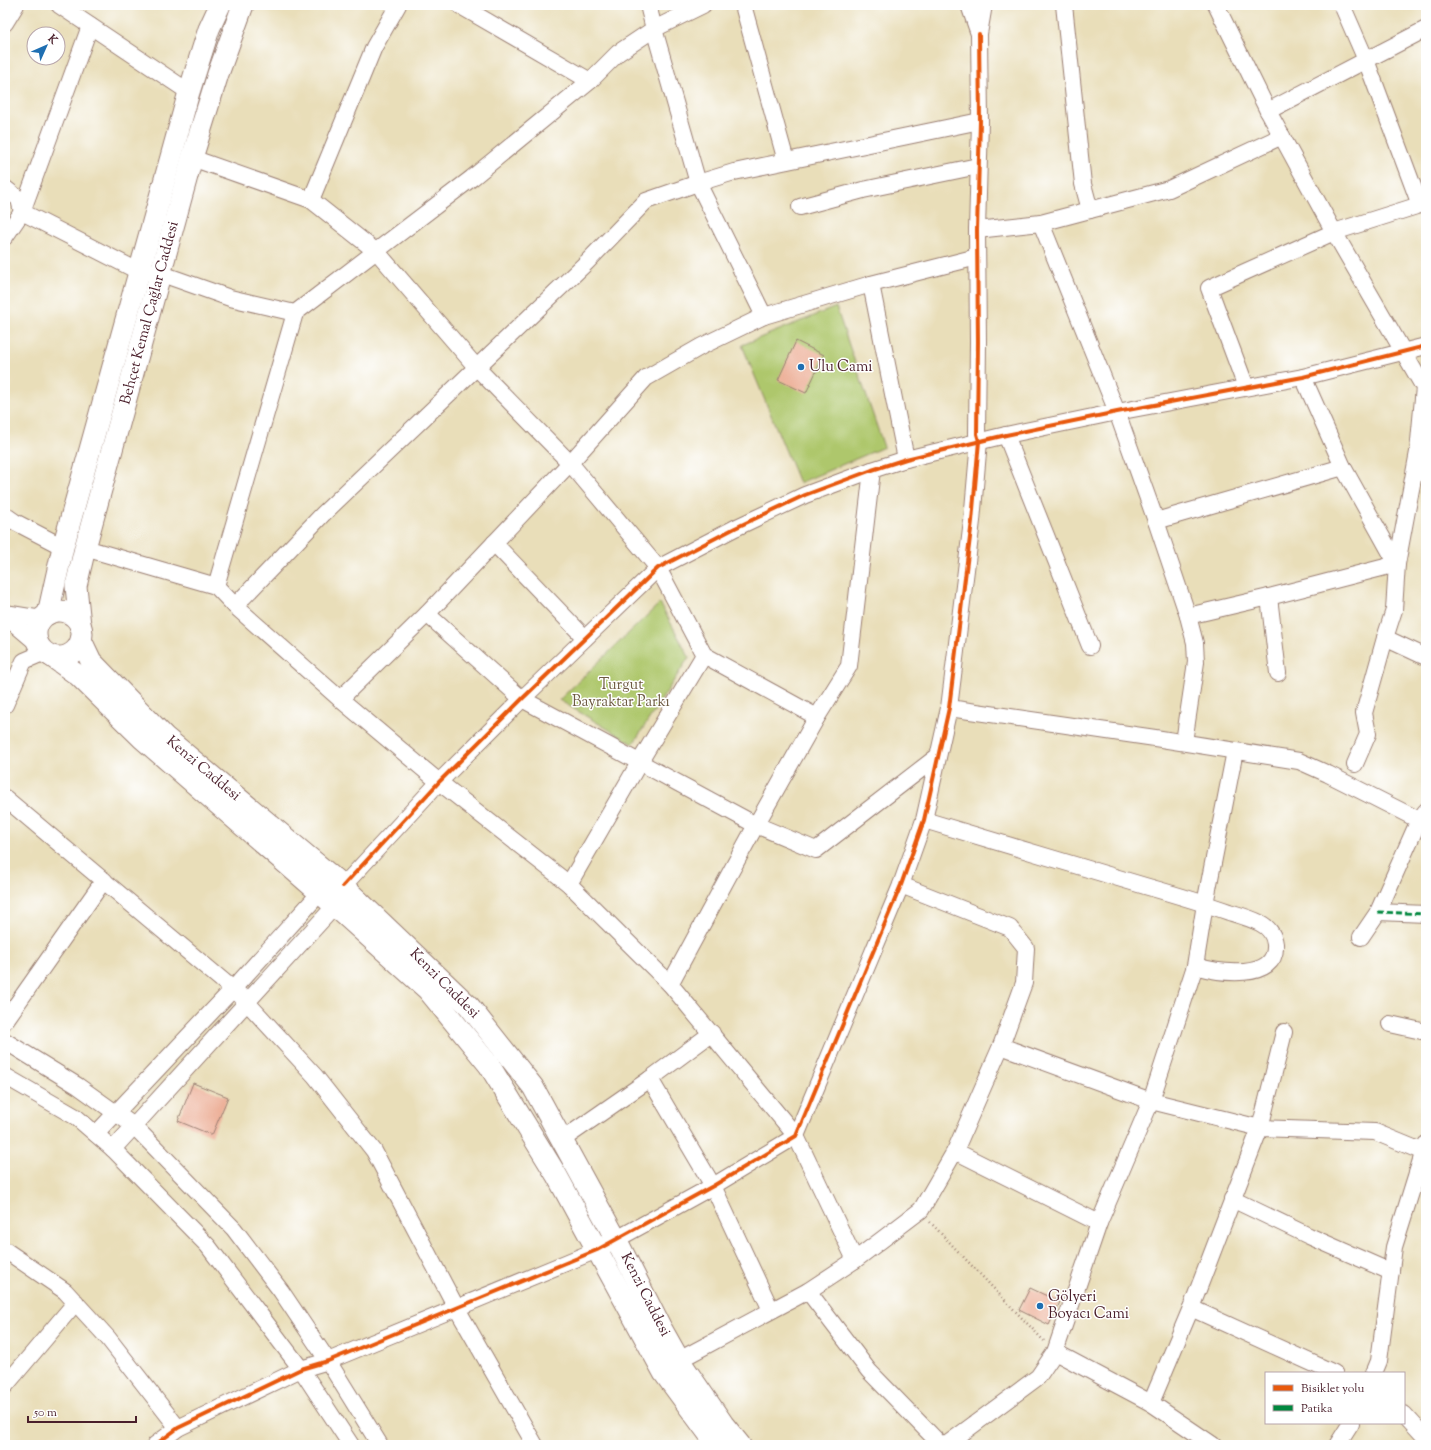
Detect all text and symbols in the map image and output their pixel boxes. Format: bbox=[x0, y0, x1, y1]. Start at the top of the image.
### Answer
north arrow bbox=[26, 26, 66, 66]
text: K bbox=[43, 30, 61, 48]
street label: Behçet Kemal Çağlar Caddesi bbox=[115, 219, 185, 407]
place label: Ulu Cami bbox=[809, 357, 873, 378]
marker: Ulu Cami bbox=[796, 362, 806, 372]
park label: Turgut Bayraktar Parkı bbox=[572, 675, 670, 713]
street label: Kenzi Caddesi bbox=[161, 732, 245, 806]
street label: Kenzi Caddesi bbox=[404, 944, 484, 1024]
street label: Kenzi Caddesi bbox=[615, 1249, 675, 1341]
place label: Gölyeri Boyacı Cami bbox=[1048, 1287, 1129, 1325]
marker: Gölyeri Boyacı Cami bbox=[1035, 1301, 1045, 1311]
legend bbox=[1265, 1372, 1405, 1424]
text: Bisiklet yolu bbox=[1301, 1380, 1365, 1398]
scale bar bbox=[28, 1398, 136, 1424]
text: Patika bbox=[1301, 1400, 1333, 1418]
text: 50 m bbox=[33, 1404, 57, 1422]

